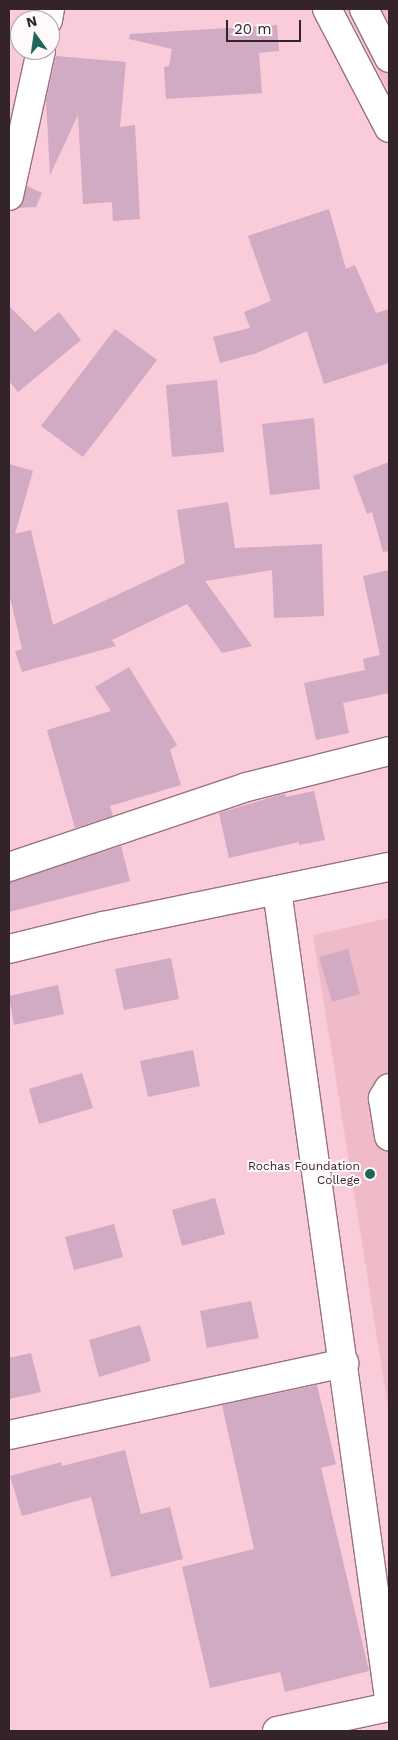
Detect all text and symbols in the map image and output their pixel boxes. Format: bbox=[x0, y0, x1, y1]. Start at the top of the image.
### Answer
north arrow bbox=[10, 10, 60, 60]
scale bar bbox=[228, 10, 303, 42]
text: N bbox=[25, 12, 39, 30]
text: 20 m bbox=[234, 20, 272, 38]
place label: Rochas Foundation College bbox=[248, 1160, 360, 1188]
marker: Rochas Foundation College bbox=[364, 1168, 376, 1180]

